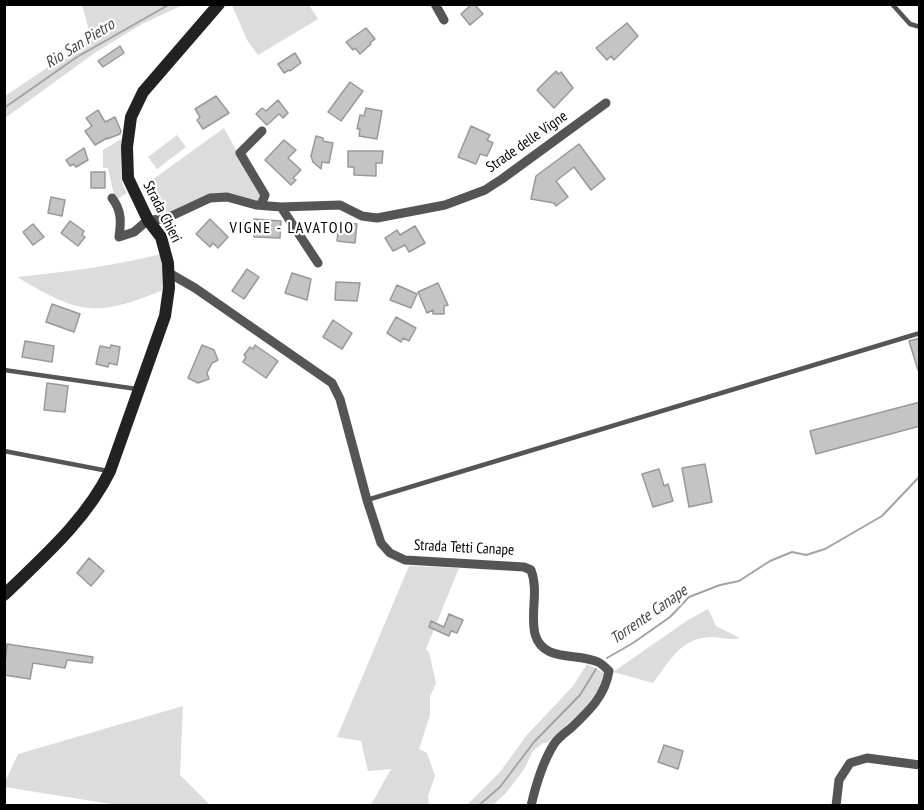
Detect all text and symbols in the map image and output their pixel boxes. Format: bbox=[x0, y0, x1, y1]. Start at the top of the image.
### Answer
water label: Rio San Pietro bbox=[42, 15, 118, 73]
street label: Strade delle Vigne bbox=[483, 107, 571, 177]
street label: Strada Chieri bbox=[139, 178, 185, 246]
district label: VIGNE - LAVATOIO bbox=[230, 218, 354, 238]
street label: Strada Tetti Canape bbox=[413, 536, 515, 560]
water label: Torrente Canape bbox=[607, 581, 691, 649]

